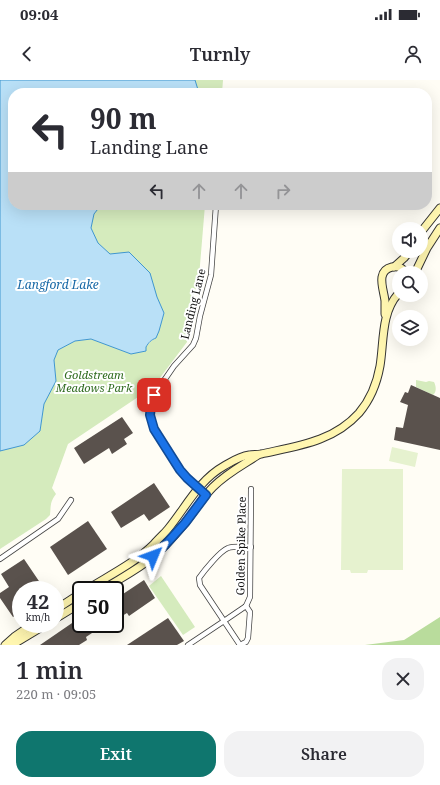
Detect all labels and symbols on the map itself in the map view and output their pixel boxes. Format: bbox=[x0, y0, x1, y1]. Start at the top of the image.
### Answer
street label: Landing Lane bbox=[176, 267, 209, 341]
water label: Langford Lake bbox=[16, 276, 99, 293]
park label: Goldstream Meadows Park bbox=[55, 367, 133, 395]
pin bbox=[137, 378, 171, 412]
street label: Golden Spike Place bbox=[232, 496, 249, 596]
position arrow bbox=[132, 535, 174, 577]
speed limit sign: 50 bbox=[72, 581, 124, 633]

